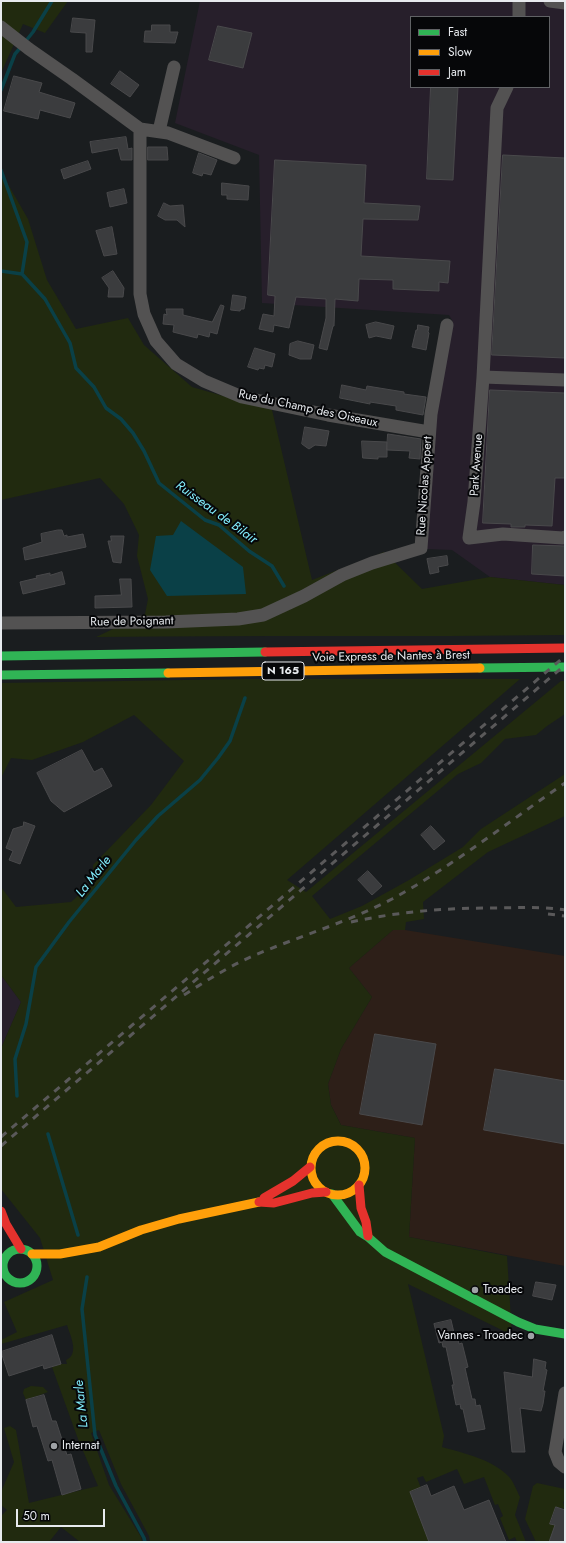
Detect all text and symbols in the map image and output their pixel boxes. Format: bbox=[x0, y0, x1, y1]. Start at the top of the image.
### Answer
legend bbox=[410, 16, 550, 88]
text: Fast bbox=[448, 23, 467, 41]
text: Slow bbox=[448, 43, 472, 61]
text: Jam bbox=[448, 63, 466, 81]
street label: Rue du Champ des Oiseaux bbox=[237, 387, 379, 431]
street label: Park Avenue bbox=[468, 433, 486, 497]
street label: Rue Nicolas Appert bbox=[414, 436, 436, 536]
water label: Ruisseau de Bilair bbox=[172, 478, 260, 548]
street label: Rue de Poignant bbox=[90, 614, 174, 630]
street label: Voie Express de Nantes à Brest bbox=[312, 648, 470, 666]
road number: N 165 bbox=[262, 662, 304, 680]
water label: La Marle bbox=[73, 853, 115, 901]
place label: Troadec bbox=[483, 1283, 523, 1297]
marker: Troadec bbox=[470, 1285, 480, 1295]
place label: Vannes - Troadec bbox=[438, 1329, 523, 1343]
marker: Vannes - Troadec bbox=[526, 1331, 536, 1341]
water label: La Marle bbox=[72, 1379, 92, 1429]
place label: Internat bbox=[62, 1439, 99, 1453]
marker: Internat bbox=[49, 1441, 59, 1451]
scale bar bbox=[18, 1501, 107, 1527]
text: 50 m bbox=[23, 1507, 50, 1525]

